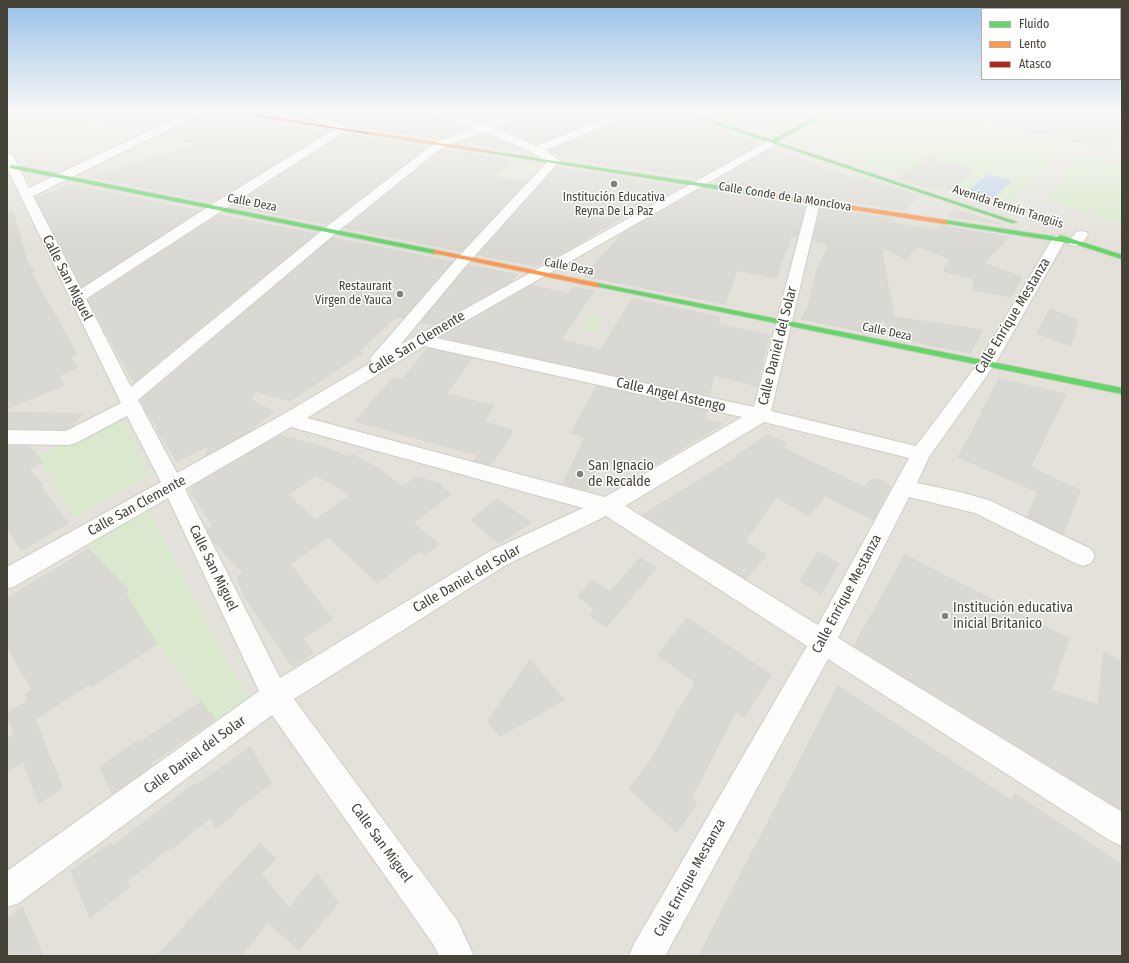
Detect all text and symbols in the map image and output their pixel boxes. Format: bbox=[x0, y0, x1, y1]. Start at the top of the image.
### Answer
legend bbox=[981, 8, 1121, 80]
text: Fluido bbox=[1019, 17, 1049, 31]
text: Lento bbox=[1019, 37, 1046, 51]
text: Atasco bbox=[1019, 57, 1051, 71]
marker: Institución Educativa Reyna De La Paz bbox=[609, 179, 619, 189]
street label: Calle Conde de la Monclova bbox=[718, 179, 852, 215]
street label: Avenida Fermín Tangüis bbox=[951, 182, 1065, 232]
street label: Calle Deza bbox=[226, 191, 278, 215]
place label: Institución Educativa Reyna De La Paz bbox=[563, 191, 665, 219]
street label: Calle San Miguel bbox=[38, 233, 96, 323]
street label: Calle Deza bbox=[543, 255, 595, 279]
street label: Calle Enrique Mestanza bbox=[972, 255, 1054, 377]
place label: Restaurant Virgen de Yauca bbox=[315, 280, 392, 308]
street label: Calle Daniel del Solar bbox=[755, 285, 801, 407]
marker: Restaurant Virgen de Yauca bbox=[395, 289, 405, 299]
street label: Calle San Clemente bbox=[366, 308, 468, 378]
street label: Calle Deza bbox=[861, 320, 913, 344]
street label: Calle Angel Astengo bbox=[615, 374, 727, 416]
place label: San Ignacio de Recalde bbox=[588, 458, 654, 490]
marker: San Ignacio de Recalde bbox=[575, 469, 585, 479]
street label: Calle San Clemente bbox=[85, 472, 189, 540]
street label: Calle San Miguel bbox=[185, 522, 241, 614]
street label: Calle Enrique Mestanza bbox=[809, 532, 885, 656]
street label: Calle Daniel del Solar bbox=[410, 541, 524, 617]
place label: Institución educativa inicial Britanico bbox=[953, 600, 1073, 632]
marker: Institución educativa inicial Britanico bbox=[940, 611, 950, 621]
street label: Calle Daniel del Solar bbox=[141, 712, 249, 798]
street label: Calle San Miguel bbox=[347, 800, 415, 886]
street label: Calle Enrique Mestanza bbox=[651, 816, 729, 940]

